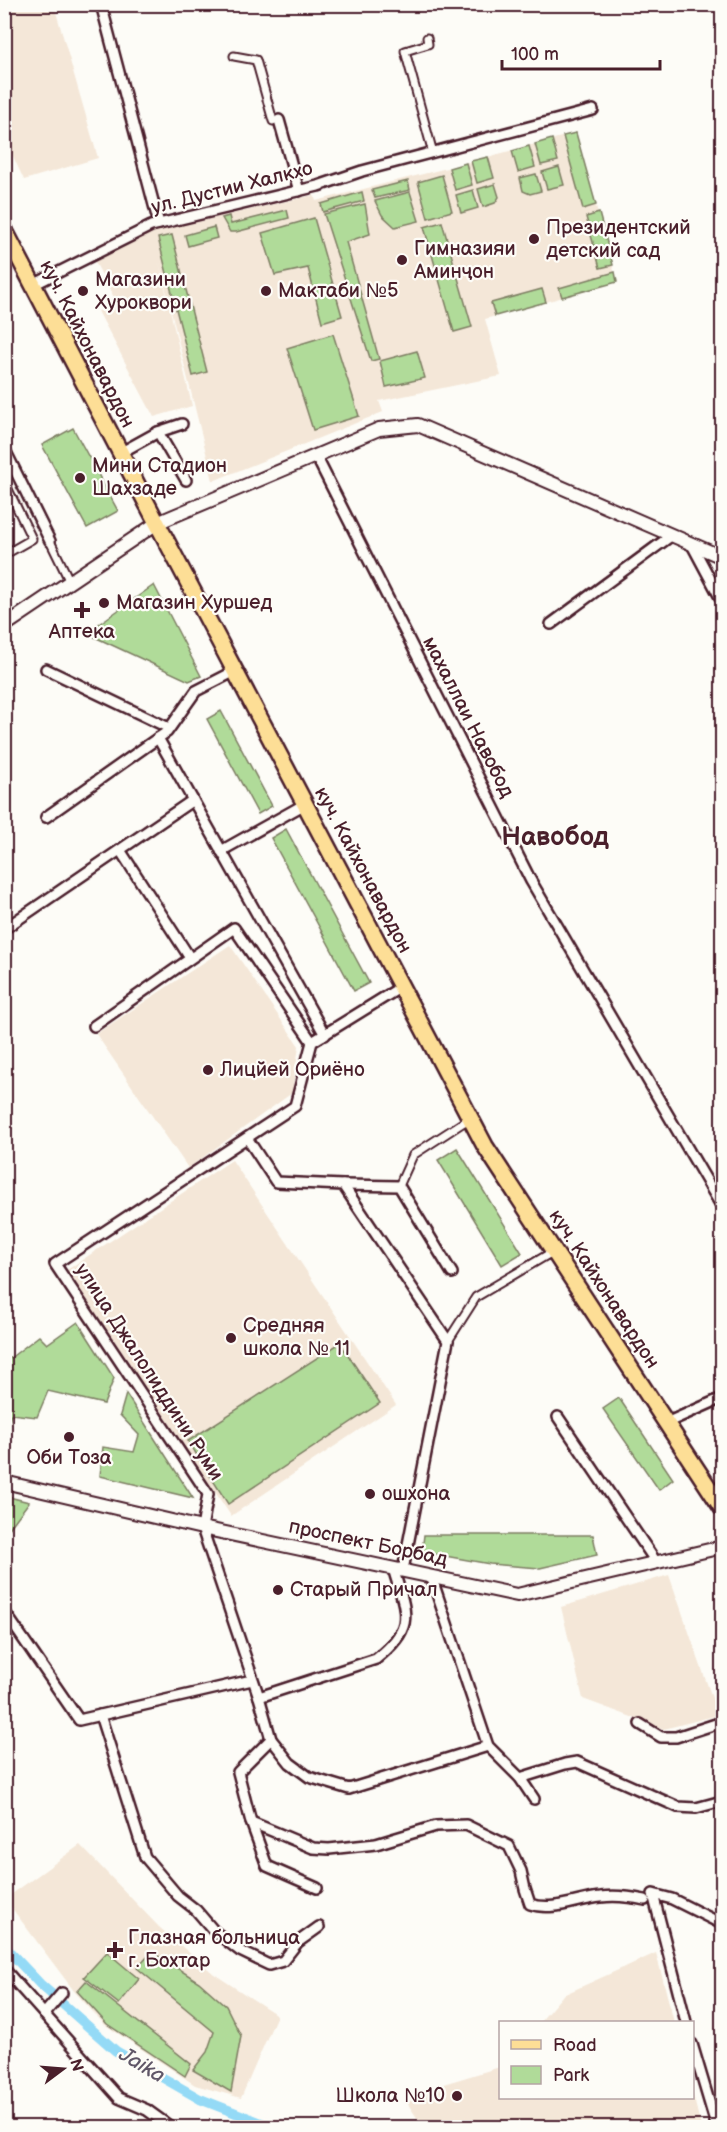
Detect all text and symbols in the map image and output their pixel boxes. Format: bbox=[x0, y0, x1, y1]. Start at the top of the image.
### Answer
scale bar bbox=[502, 33, 660, 71]
text: 100 m bbox=[511, 44, 559, 65]
street label: ул. Дустии Халкхо bbox=[149, 156, 315, 220]
place label: Президентский детский сад bbox=[546, 216, 691, 263]
marker: Президентский детский сад bbox=[527, 232, 541, 246]
place label: Гимназияи Аминҷон bbox=[413, 237, 516, 284]
marker: Гимназияи Аминҷон bbox=[395, 253, 409, 267]
street label: куч. Кайхонавардон bbox=[34, 256, 140, 432]
place label: Магазини Хуроквори bbox=[95, 268, 192, 315]
place label: Мактаби №5 bbox=[278, 279, 398, 303]
marker: Магазини Хуроквори bbox=[76, 284, 90, 298]
marker: Мактаби №5 bbox=[259, 284, 273, 298]
place label: Мини Стадион Шахзаде bbox=[92, 454, 227, 501]
marker: Мини Стадион Шахзаде bbox=[73, 471, 87, 485]
place label: Магазин Хуршед bbox=[116, 591, 273, 615]
marker: Магазин Хуршед bbox=[97, 596, 111, 610]
marker: Аптека bbox=[75, 603, 89, 617]
place label: Аптека bbox=[48, 620, 115, 644]
street label: махаллаи Навобод bbox=[417, 633, 519, 801]
street label: куч. Кайхонавардон bbox=[309, 783, 417, 957]
district label: Навобод bbox=[501, 822, 609, 853]
place label: Лицйей Ориёно bbox=[219, 1058, 365, 1082]
marker: Лицйей Ориёно bbox=[201, 1063, 215, 1077]
street label: куч. Кайхонавардон bbox=[544, 1205, 664, 1373]
street label: улица Джалолиддини Руми bbox=[70, 1259, 228, 1485]
place label: Средняя школа № 11 bbox=[243, 1314, 350, 1361]
marker: Средняя школа № 11 bbox=[224, 1331, 238, 1345]
marker: Оби Тоза bbox=[62, 1430, 76, 1444]
place label: Оби Тоза bbox=[26, 1446, 112, 1470]
place label: ошхона bbox=[382, 1482, 450, 1506]
marker: ошхона bbox=[363, 1487, 377, 1501]
street label: проспект Борбад bbox=[286, 1514, 450, 1572]
place label: Старый Причал bbox=[290, 1578, 438, 1602]
marker: Старый Причал bbox=[271, 1583, 285, 1597]
place label: Глазная больница г. Бохтар bbox=[128, 1926, 300, 1973]
marker: Глазная больница г. Бохтар bbox=[106, 1941, 124, 1959]
legend bbox=[499, 2021, 694, 2099]
text: Road bbox=[553, 2035, 597, 2056]
north arrow bbox=[33, 2039, 93, 2099]
water label: Jaika bbox=[114, 2041, 169, 2088]
text: N bbox=[65, 2057, 87, 2074]
text: Park bbox=[553, 2065, 589, 2086]
place label: Школа №10 bbox=[336, 2084, 445, 2108]
marker: Школа №10 bbox=[450, 2089, 464, 2103]

